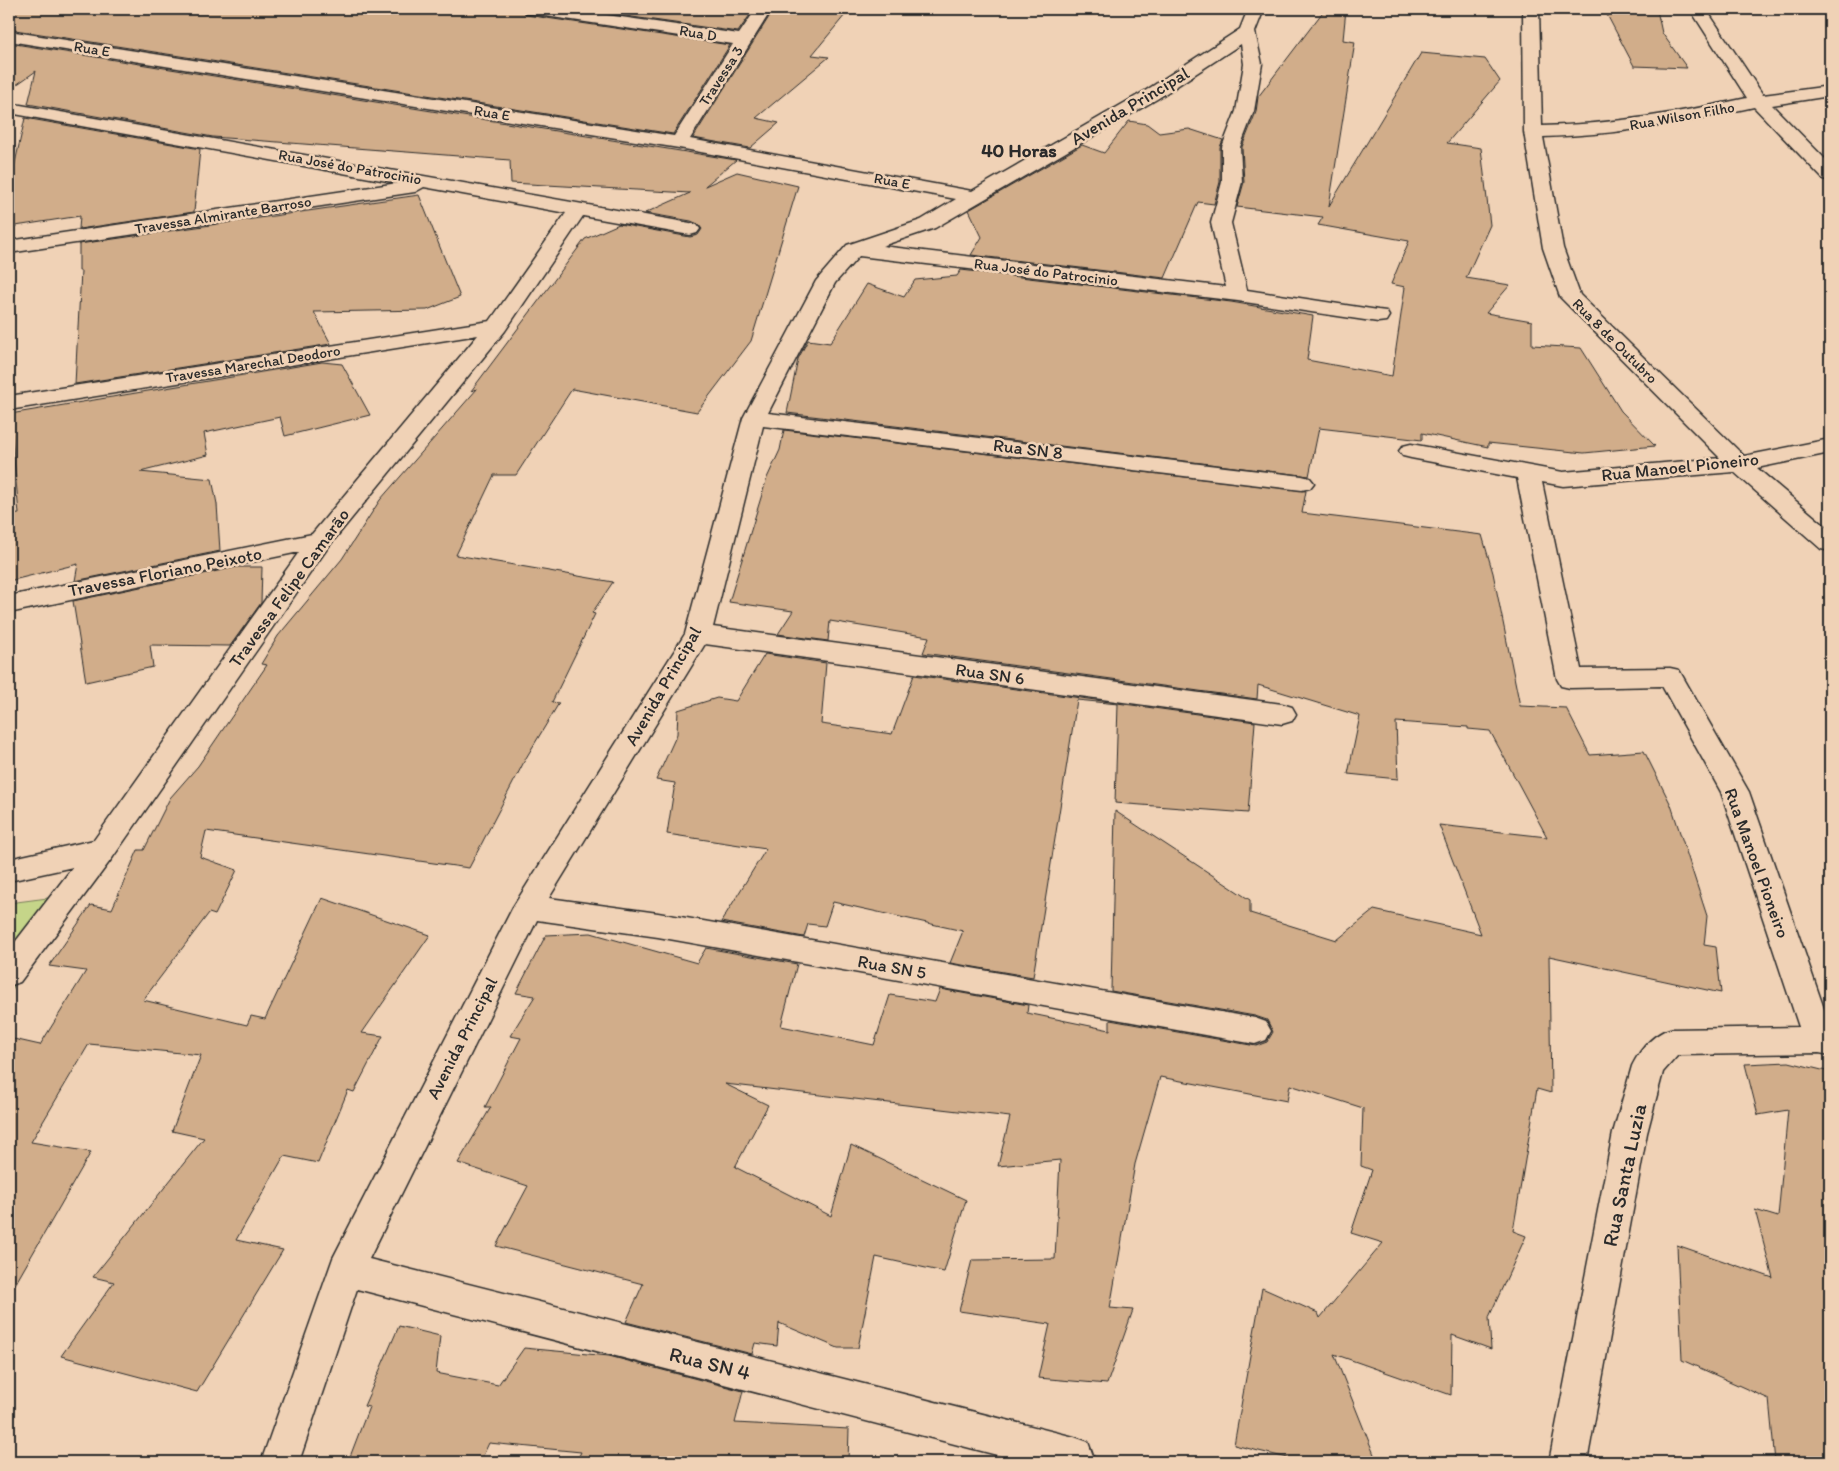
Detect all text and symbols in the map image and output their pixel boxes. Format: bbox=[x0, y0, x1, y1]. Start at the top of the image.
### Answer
street label: Rua D bbox=[678, 21, 718, 45]
street label: Rua E bbox=[73, 37, 111, 61]
street label: Travessa 3 bbox=[695, 43, 747, 109]
street label: Avenida Principal bbox=[1067, 62, 1193, 150]
street label: Rua Wilson Filho bbox=[1628, 98, 1736, 134]
street label: Rua E bbox=[473, 101, 511, 125]
district label: 40 Horas bbox=[981, 139, 1057, 162]
street label: Rua José do Patrocinio bbox=[277, 146, 423, 188]
street label: Rua E bbox=[873, 169, 911, 193]
street label: Travessa Almirante Barroso bbox=[133, 192, 313, 238]
street label: Rua José do Patrocinio bbox=[973, 254, 1119, 290]
street label: Rua 8 de Outubro bbox=[1569, 295, 1661, 387]
street label: Travessa Marechal Deodoro bbox=[164, 341, 342, 387]
street label: Rua SN 8 bbox=[992, 434, 1064, 464]
street label: Rua Manoel Pioneiro bbox=[1600, 448, 1760, 486]
street label: Travessa Felipe Camarão bbox=[224, 504, 354, 672]
street label: Travessa Floriano Peixoto bbox=[66, 542, 264, 602]
street label: Avenida Principal bbox=[620, 622, 706, 750]
street label: Rua SN 6 bbox=[954, 658, 1026, 690]
street label: Rua Manoel Pioneiro bbox=[1720, 785, 1794, 941]
street label: Rua SN 5 bbox=[856, 950, 928, 984]
street label: Avenida Principal bbox=[422, 973, 502, 1103]
street label: Rua Santa Luzia bbox=[1597, 1101, 1651, 1249]
street label: Rua SN 4 bbox=[667, 1341, 753, 1385]

